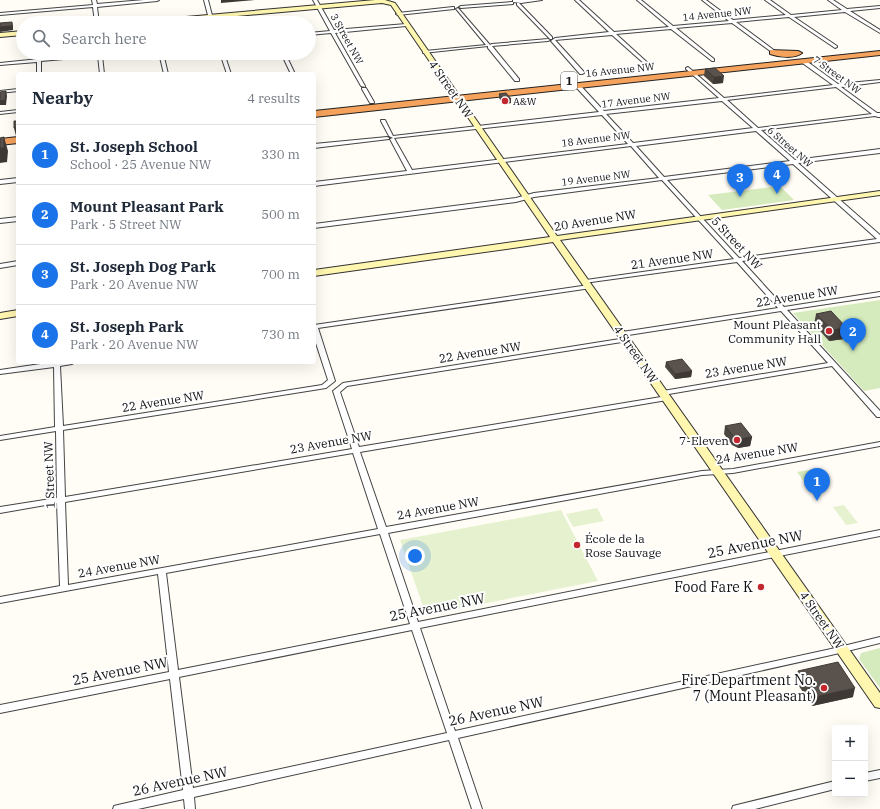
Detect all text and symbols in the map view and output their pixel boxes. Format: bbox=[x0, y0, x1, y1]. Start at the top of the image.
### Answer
street label: 14 Avenue NW bbox=[682, 4, 752, 24]
street label: 3 Street NW bbox=[328, 11, 366, 67]
search box bbox=[16, 16, 316, 60]
icon: search bbox=[30, 27, 52, 49]
text: Search here bbox=[62, 29, 147, 48]
street label: 7 Street NW bbox=[810, 53, 864, 97]
street label: 4 Street NW bbox=[426, 57, 477, 121]
street label: 16 Avenue NW bbox=[585, 60, 655, 80]
road number: 1 bbox=[561, 72, 577, 90]
text: Nearby bbox=[32, 87, 93, 109]
street label: 17 Avenue NW bbox=[601, 89, 671, 111]
text: 4 results bbox=[247, 90, 300, 107]
place label: A&W bbox=[513, 95, 537, 108]
marker: A&W bbox=[500, 96, 510, 106]
street label: 6 Street NW bbox=[765, 124, 816, 171]
street label: 18 Avenue NW bbox=[561, 128, 631, 150]
text: St. Joseph School bbox=[70, 137, 198, 156]
text: 1 bbox=[41, 146, 49, 163]
text: 330 m bbox=[261, 146, 300, 163]
text: School · 25 Avenue NW bbox=[70, 156, 211, 173]
pin: 4 bbox=[764, 161, 790, 194]
pin: 3 bbox=[727, 164, 753, 197]
street label: 19 Avenue NW bbox=[561, 167, 631, 189]
text: Mount Pleasant Park bbox=[70, 197, 224, 216]
text: 2 bbox=[41, 206, 49, 223]
text: 500 m bbox=[261, 206, 300, 223]
street label: 20 Avenue NW bbox=[553, 206, 638, 234]
street label: 5 Street NW bbox=[709, 213, 766, 273]
text: Park · 5 Street NW bbox=[70, 216, 182, 233]
street label: 21 Avenue NW bbox=[630, 246, 715, 272]
text: St. Joseph Dog Park bbox=[70, 257, 216, 276]
text: 3 bbox=[41, 266, 49, 283]
text: 700 m bbox=[261, 266, 300, 283]
text: Park · 20 Avenue NW bbox=[70, 276, 199, 293]
street label: 22 Avenue NW bbox=[755, 282, 840, 310]
text: St. Joseph Park bbox=[70, 317, 184, 336]
place label: Mount Pleasant Community Hall bbox=[728, 317, 821, 346]
pin: 2 bbox=[840, 318, 866, 351]
street label: 4 Street NW bbox=[611, 322, 662, 386]
text: 4 bbox=[41, 326, 49, 343]
text: 730 m bbox=[261, 326, 300, 343]
marker: Mount Pleasant Community Hall bbox=[824, 326, 834, 336]
text: Park · 20 Avenue NW bbox=[70, 336, 199, 353]
street label: 22 Avenue NW bbox=[438, 338, 523, 366]
street label: 23 Avenue NW bbox=[704, 353, 789, 381]
street label: 22 Avenue NW bbox=[121, 387, 206, 415]
street label: 23 Avenue NW bbox=[289, 427, 374, 457]
place label: 7-Eleven bbox=[679, 433, 729, 448]
marker: 7-Eleven bbox=[732, 435, 742, 445]
street label: 24 Avenue NW bbox=[715, 439, 800, 467]
street label: 1 Street NW bbox=[40, 441, 58, 509]
pin: 1 bbox=[804, 468, 830, 501]
street label: 24 Avenue NW bbox=[396, 493, 481, 523]
street label: 25 Avenue NW bbox=[706, 526, 805, 562]
place label: École de la Rose Sauvage bbox=[585, 531, 661, 560]
marker: École de la Rose Sauvage bbox=[572, 540, 582, 550]
your location bbox=[405, 546, 425, 566]
street label: 24 Avenue NW bbox=[77, 551, 162, 581]
place label: Food Fare K bbox=[674, 578, 753, 596]
marker: Food Fare K bbox=[756, 582, 766, 592]
street label: 4 Street NW bbox=[797, 588, 848, 652]
street label: 25 Avenue NW bbox=[388, 589, 487, 625]
street label: 25 Avenue NW bbox=[71, 653, 170, 689]
place label: Fire Department No. 7 (Mount Pleasant) bbox=[681, 671, 816, 705]
marker: Fire Department No. 7 (Mount Pleasant) bbox=[819, 683, 829, 693]
street label: 26 Avenue NW bbox=[447, 692, 546, 730]
map controls bbox=[832, 725, 868, 797]
button: + bbox=[832, 725, 868, 761]
button: − bbox=[832, 761, 868, 797]
street label: 26 Avenue NW bbox=[131, 762, 230, 800]

